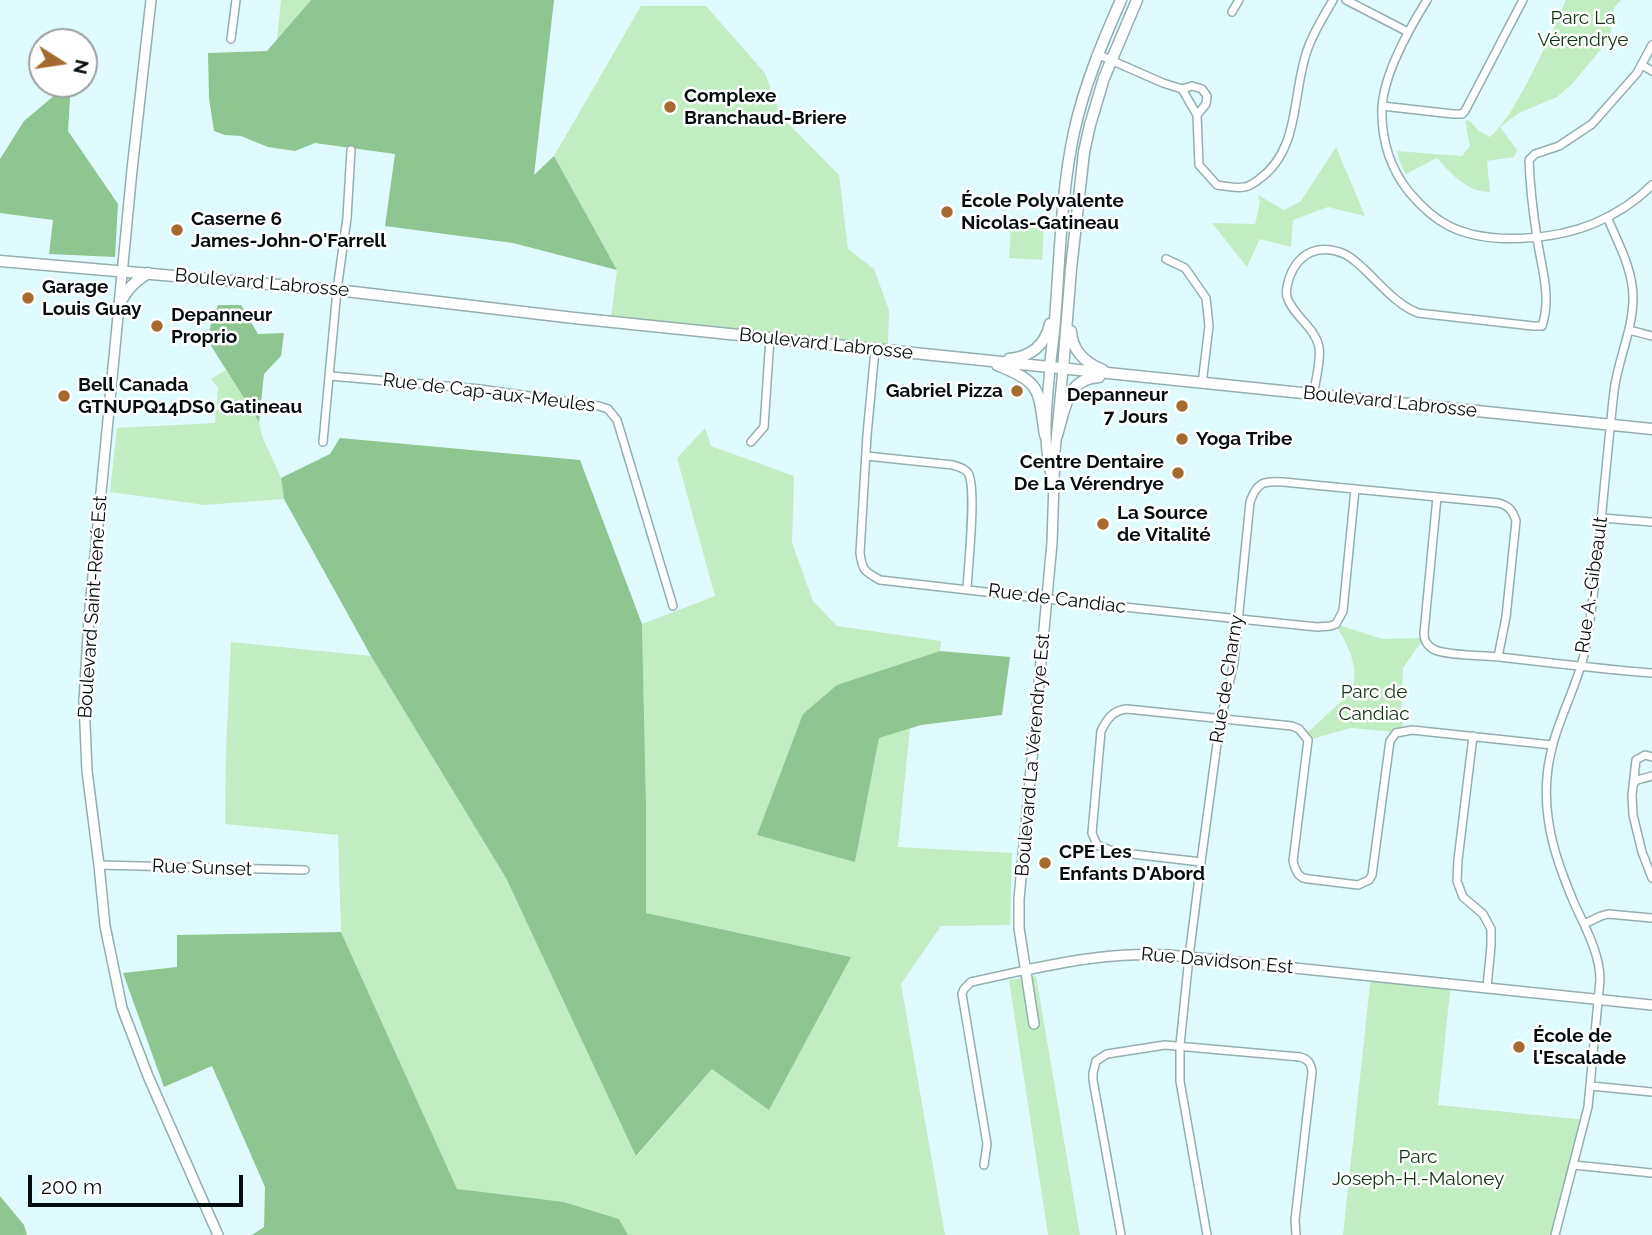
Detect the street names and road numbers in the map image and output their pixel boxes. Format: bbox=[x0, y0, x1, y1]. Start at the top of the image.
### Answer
street label: Boulevard Labrosse bbox=[174, 264, 350, 302]
street label: Boulevard Labrosse bbox=[738, 324, 914, 364]
street label: Rue de Cap-aux-Meules bbox=[382, 369, 596, 417]
street label: Boulevard Labrosse bbox=[1302, 382, 1478, 422]
street label: Boulevard Saint-René Est bbox=[74, 495, 112, 719]
street label: Rue A.-Gibeault bbox=[1571, 515, 1613, 655]
street label: Rue de Candiac bbox=[987, 579, 1127, 619]
street label: Rue de Charny bbox=[1206, 613, 1248, 745]
street label: Boulevard La Vérendrye Est bbox=[1011, 633, 1055, 877]
street label: Rue Sunset bbox=[152, 855, 252, 881]
street label: Rue Davidson Est bbox=[1140, 943, 1294, 979]

